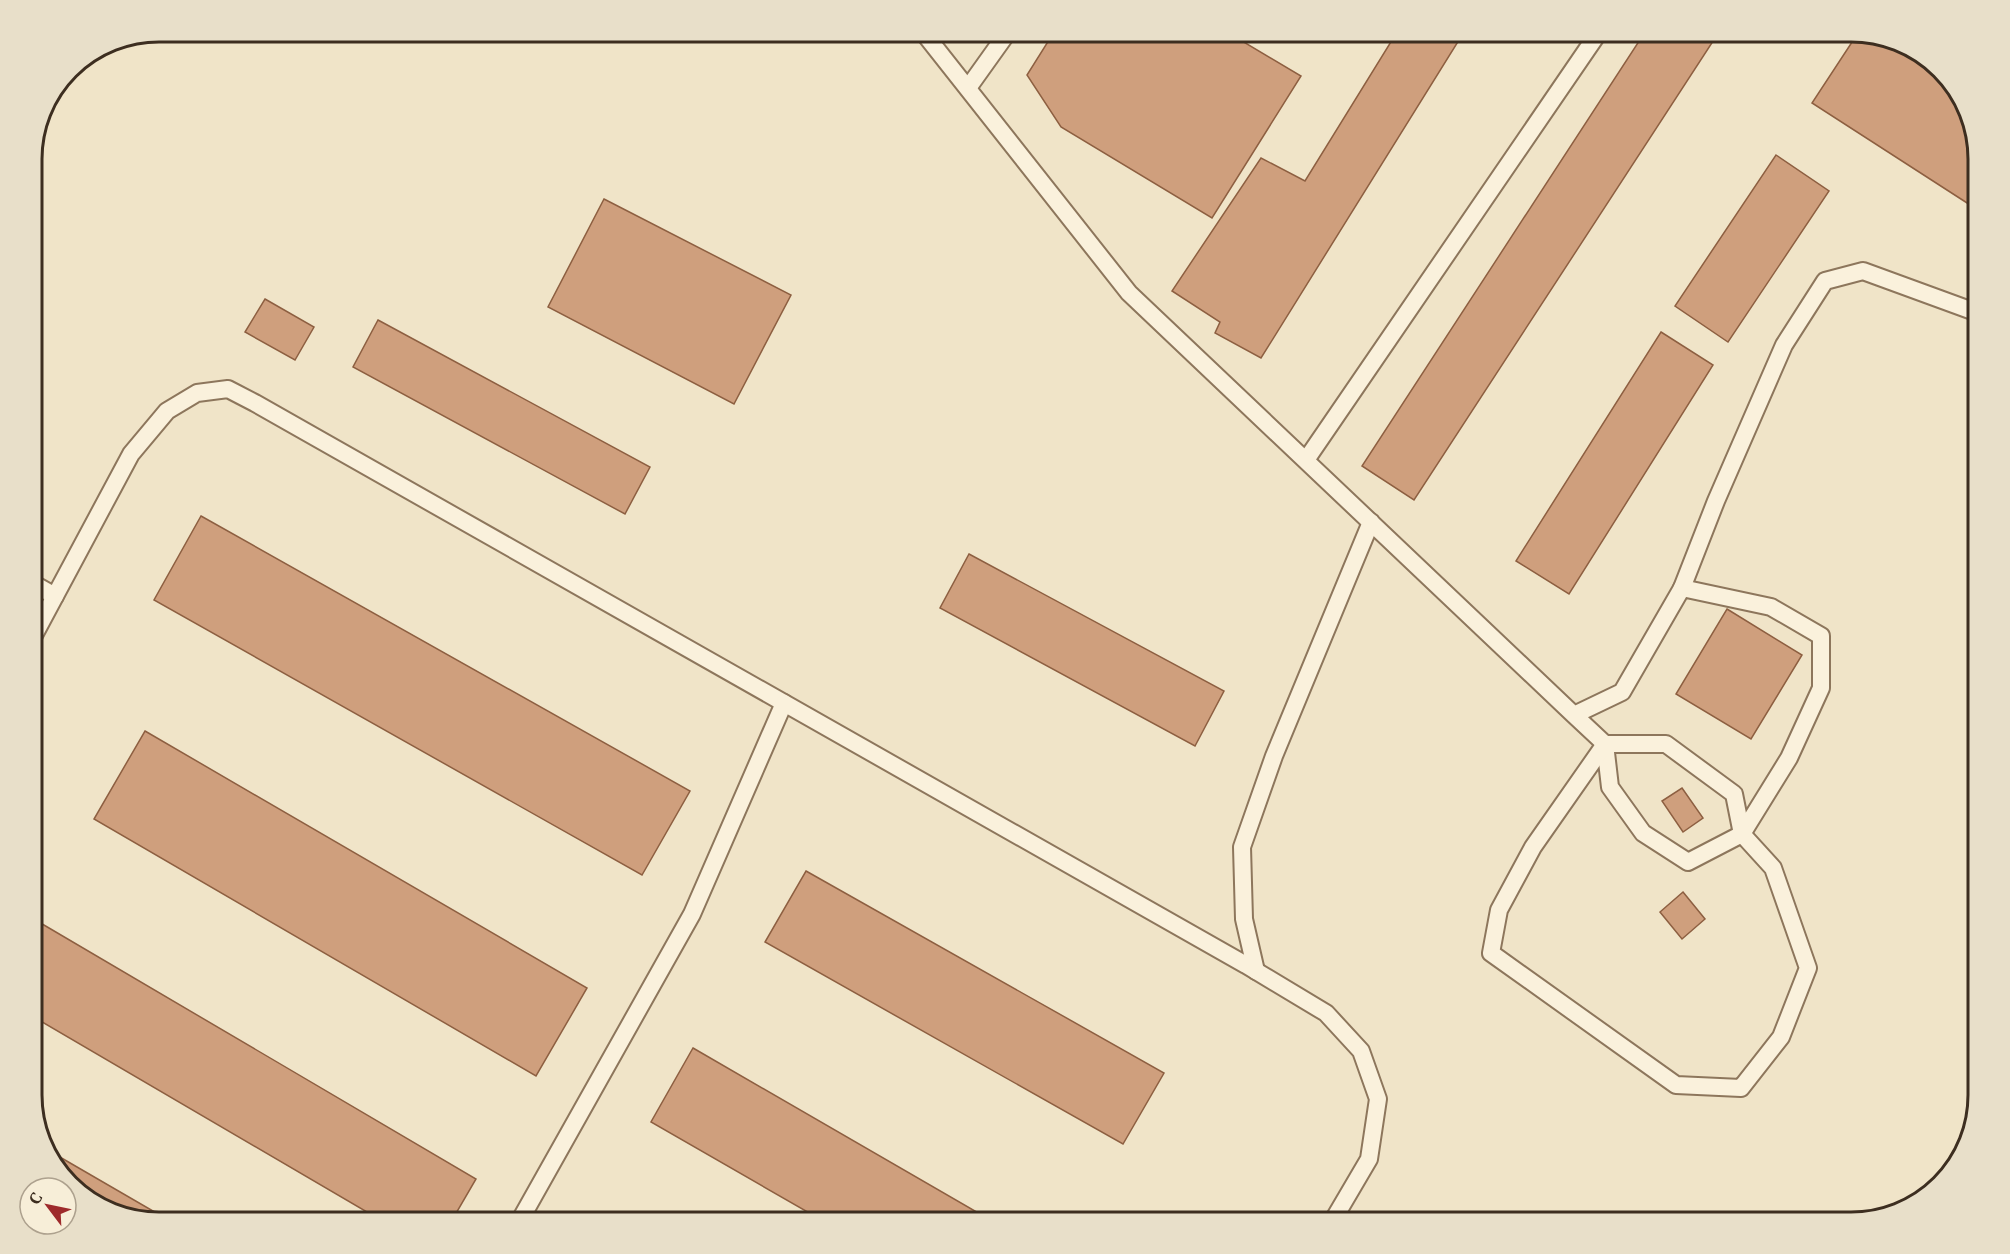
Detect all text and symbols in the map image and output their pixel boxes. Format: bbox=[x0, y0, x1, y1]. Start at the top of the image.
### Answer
north arrow bbox=[18, 1176, 78, 1236]
text: С bbox=[23, 1188, 47, 1208]

